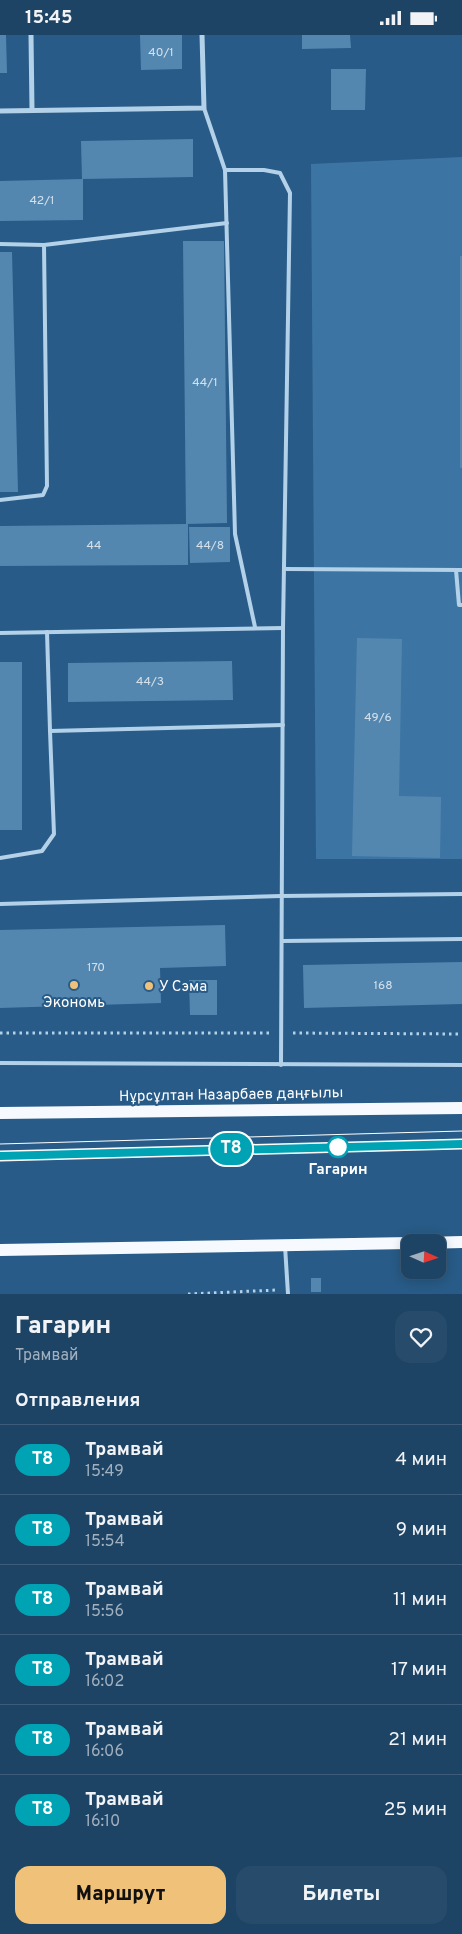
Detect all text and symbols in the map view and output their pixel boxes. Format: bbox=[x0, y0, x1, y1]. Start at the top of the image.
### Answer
text: 15:45 bbox=[25, 6, 73, 30]
house number: 40/1 bbox=[148, 45, 174, 61]
house number: 42/1 bbox=[29, 193, 55, 209]
house number: 44/1 bbox=[192, 375, 218, 391]
house number: 44 bbox=[87, 538, 101, 554]
house number: 44/8 bbox=[196, 538, 224, 554]
house number: 44/3 bbox=[136, 674, 164, 690]
house number: 49/6 bbox=[364, 710, 392, 726]
house number: 170 bbox=[87, 960, 105, 976]
place label: У Сэма bbox=[159, 978, 207, 997]
house number: 168 bbox=[374, 978, 392, 994]
marker: Экономь bbox=[68, 979, 80, 991]
marker: У Сэма bbox=[143, 980, 155, 992]
place label: Экономь bbox=[43, 994, 105, 1013]
street label: Нұрсұлтан Назарбаев даңғылы bbox=[119, 1084, 343, 1107]
line badge: T8 bbox=[208, 1133, 254, 1165]
marker: Гагарин bbox=[327, 1136, 349, 1158]
text: T8 bbox=[220, 1137, 242, 1160]
place label: Гагарин bbox=[308, 1161, 368, 1180]
north arrow bbox=[401, 1234, 446, 1279]
map controls bbox=[401, 1234, 446, 1279]
button: heart bbox=[395, 1311, 447, 1363]
text: Гагарин bbox=[15, 1312, 111, 1342]
text: Трамвай bbox=[15, 1346, 78, 1366]
text: Отправления bbox=[15, 1389, 141, 1413]
text: Трамвай bbox=[85, 1438, 164, 1462]
text: T8 bbox=[32, 1448, 53, 1471]
text: 4 мин bbox=[395, 1448, 447, 1472]
text: 15:49 bbox=[85, 1462, 124, 1482]
text: Трамвай bbox=[85, 1508, 164, 1532]
text: T8 bbox=[32, 1518, 53, 1541]
text: 9 мин bbox=[396, 1518, 447, 1542]
text: 15:54 bbox=[85, 1532, 125, 1552]
text: Трамвай bbox=[85, 1578, 164, 1602]
text: T8 bbox=[32, 1588, 53, 1611]
text: 11 мин bbox=[393, 1588, 447, 1612]
text: 15:56 bbox=[85, 1602, 124, 1622]
text: Трамвай bbox=[85, 1648, 164, 1672]
text: T8 bbox=[32, 1658, 53, 1681]
text: 17 мин bbox=[391, 1658, 447, 1682]
text: 16:02 bbox=[85, 1672, 124, 1692]
text: Трамвай bbox=[85, 1718, 164, 1742]
text: T8 bbox=[32, 1728, 53, 1751]
text: 21 мин bbox=[388, 1728, 447, 1752]
text: 16:06 bbox=[85, 1742, 124, 1762]
text: Трамвай bbox=[85, 1788, 164, 1812]
text: T8 bbox=[32, 1798, 53, 1821]
text: 25 мин bbox=[384, 1798, 447, 1822]
text: 16:10 bbox=[85, 1812, 120, 1832]
button: Маршрут bbox=[15, 1866, 226, 1924]
button: Билеты bbox=[236, 1866, 447, 1924]

